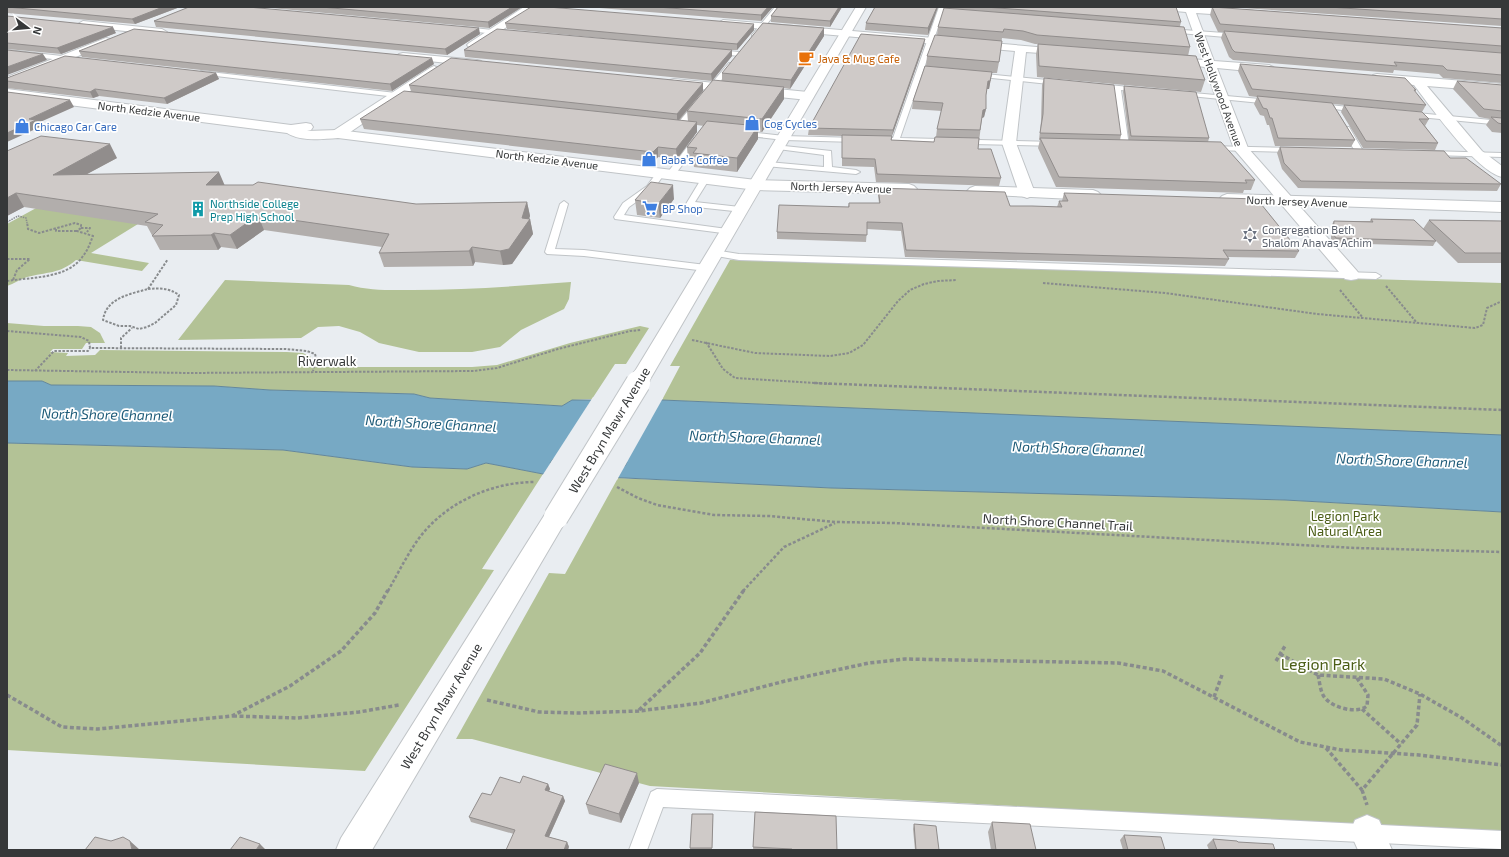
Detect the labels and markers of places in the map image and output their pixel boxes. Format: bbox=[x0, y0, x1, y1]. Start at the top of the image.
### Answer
cafe icon: Java & Mug Cafe bbox=[797, 49, 815, 67]
place label: Java & Mug Cafe bbox=[818, 52, 900, 65]
shop icon: Cog Cycles bbox=[743, 114, 761, 132]
shop icon: Chicago Car Care bbox=[13, 117, 31, 135]
place label: Cog Cycles bbox=[764, 117, 818, 130]
place label: Chicago Car Care bbox=[34, 120, 117, 133]
shop icon: Baba’s Coffee bbox=[640, 150, 658, 168]
place label: Baba’s Coffee bbox=[661, 153, 728, 166]
place label: Northside College Prep High School bbox=[210, 197, 299, 223]
supermarket icon: BP Shop bbox=[641, 199, 659, 217]
building icon: Northside College Prep High School bbox=[189, 200, 207, 218]
place label: BP Shop bbox=[662, 202, 703, 215]
place label: Congregation Beth Shalom Ahavas Achim bbox=[1262, 223, 1372, 249]
synagogue icon: Congregation Beth Shalom Ahavas Achim bbox=[1241, 226, 1259, 244]

